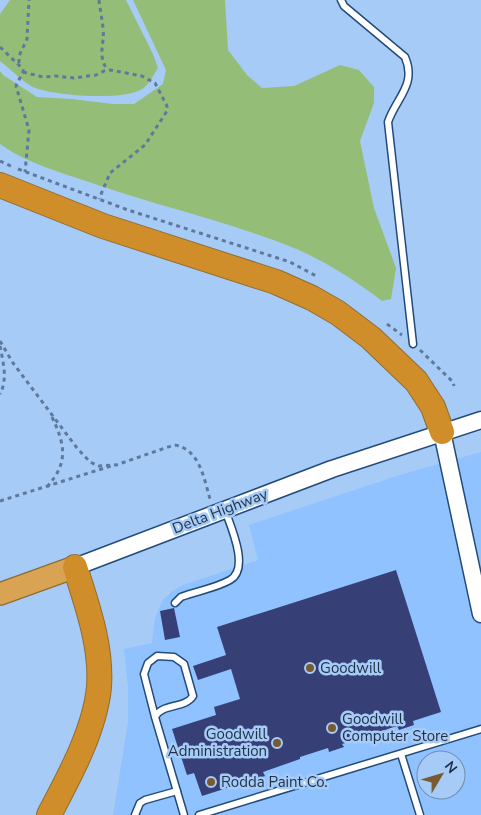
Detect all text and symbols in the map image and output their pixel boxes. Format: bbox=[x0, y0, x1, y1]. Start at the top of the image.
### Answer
street label: Delta Highway bbox=[169, 484, 271, 538]
place label: Goodwill bbox=[320, 658, 382, 678]
marker: Goodwill bbox=[304, 662, 316, 674]
place label: Goodwill Computer Store bbox=[342, 709, 448, 746]
marker: Goodwill Computer Store bbox=[326, 722, 338, 734]
place label: Goodwill Administration bbox=[168, 724, 268, 761]
marker: Goodwill Administration bbox=[271, 737, 283, 749]
north arrow bbox=[416, 750, 466, 800]
text: N bbox=[440, 757, 462, 777]
place label: Rodda Paint Co. bbox=[221, 772, 328, 792]
marker: Rodda Paint Co. bbox=[205, 776, 217, 788]

